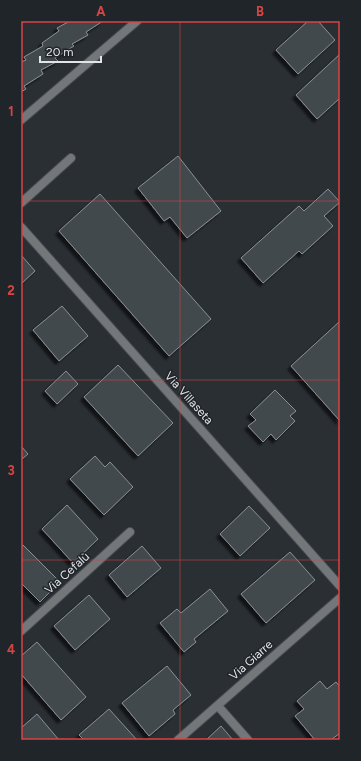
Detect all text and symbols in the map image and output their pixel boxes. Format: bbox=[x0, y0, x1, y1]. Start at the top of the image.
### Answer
text: A bbox=[96, 4, 106, 19]
text: B bbox=[256, 4, 264, 19]
scale bar bbox=[40, 38, 101, 64]
text: 20 m bbox=[46, 45, 74, 59]
text: 1 bbox=[8, 104, 14, 119]
text: 2 bbox=[7, 283, 15, 298]
street label: Via Villaseta bbox=[162, 369, 216, 427]
text: 3 bbox=[7, 463, 15, 478]
street label: Via Cefalù bbox=[42, 549, 92, 597]
street label: Via Giarre bbox=[227, 637, 276, 683]
text: 4 bbox=[7, 642, 15, 657]

